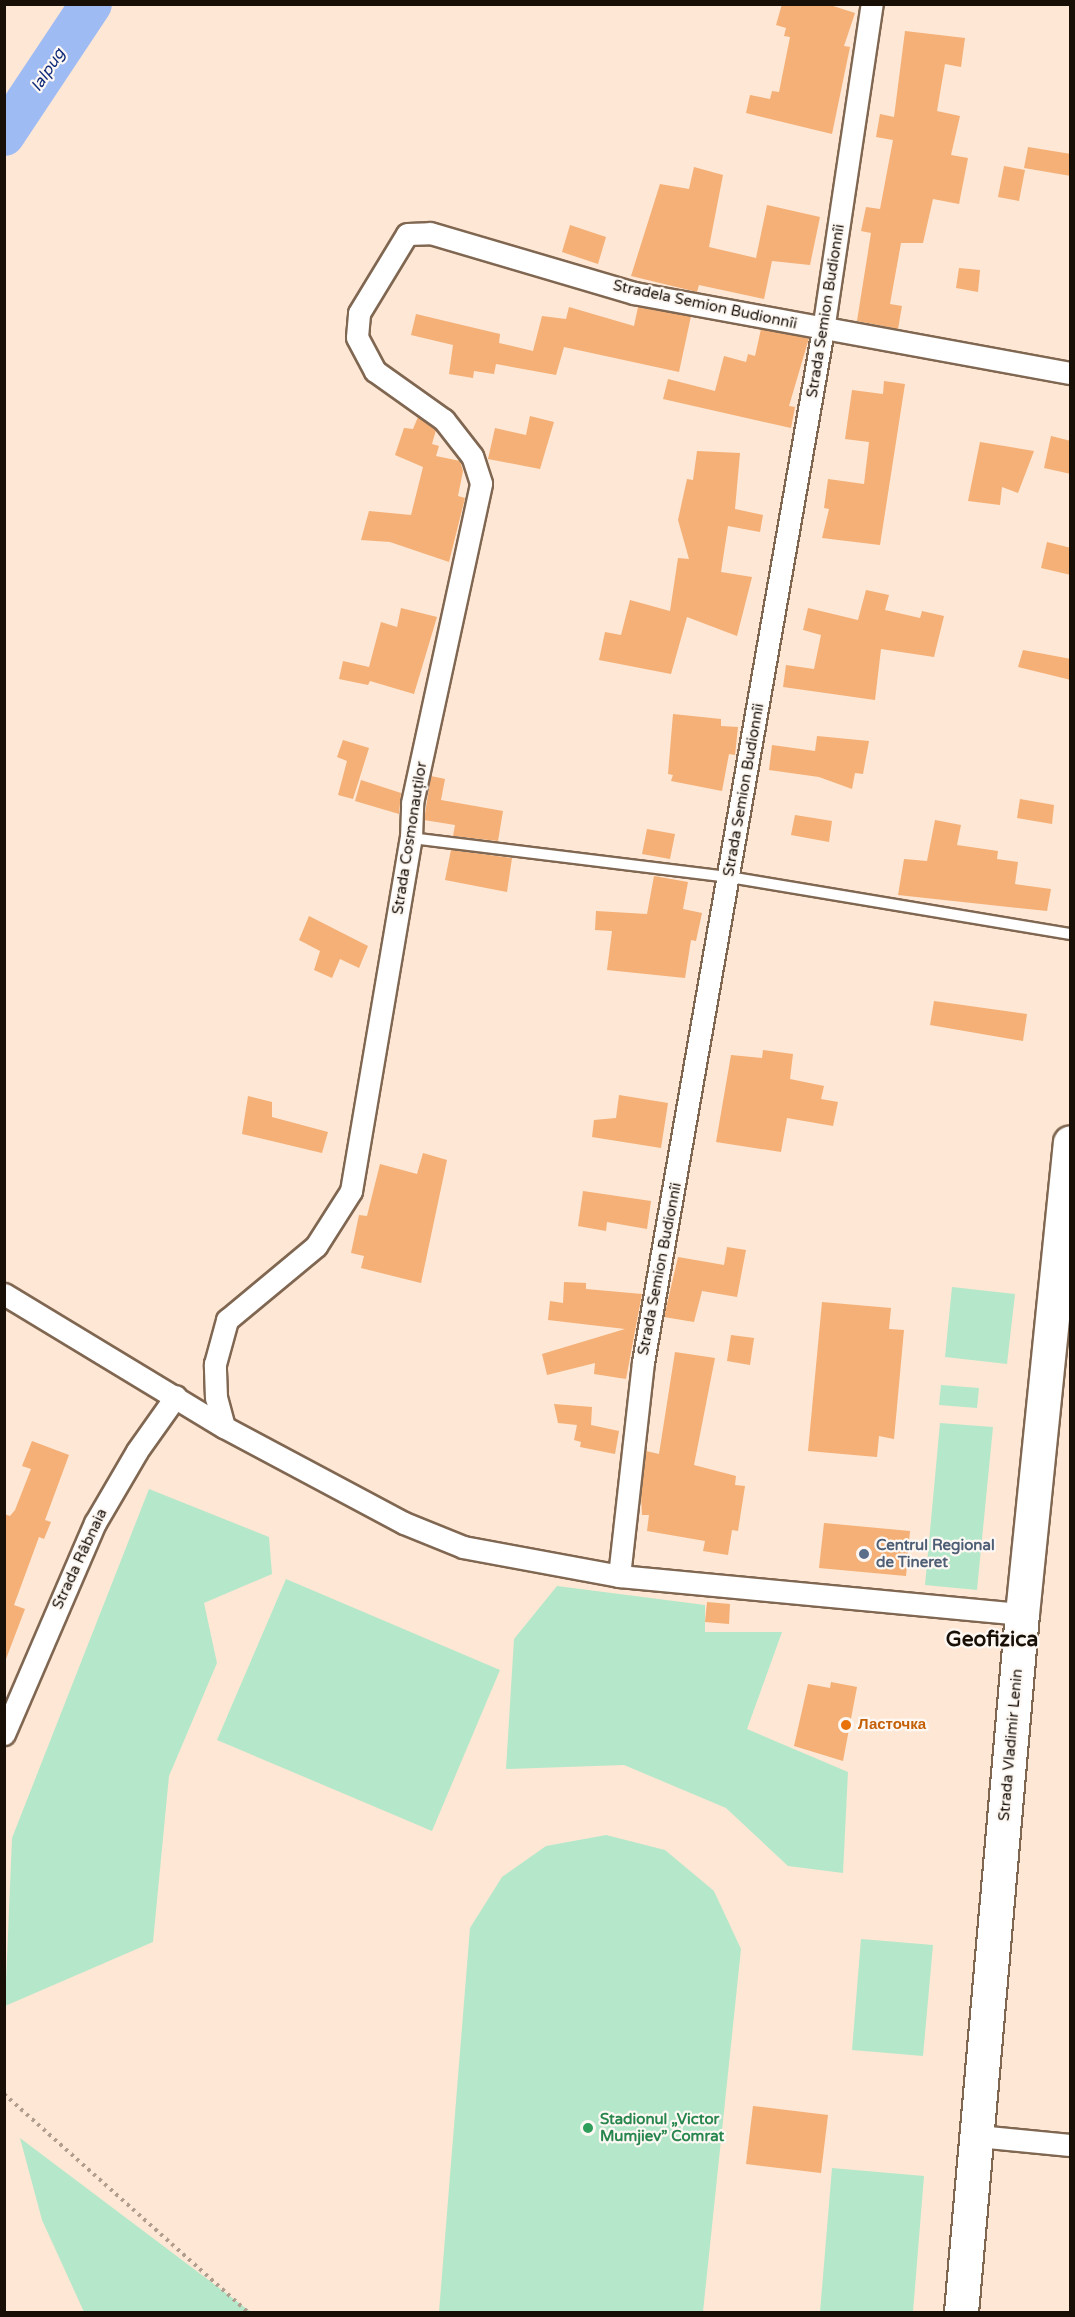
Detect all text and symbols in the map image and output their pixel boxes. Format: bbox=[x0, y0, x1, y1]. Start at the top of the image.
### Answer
water label: Ialpug bbox=[27, 45, 69, 95]
street label: Strada Semion Budionnîi bbox=[803, 223, 849, 399]
street label: Stradela Semion Budionnîi bbox=[611, 277, 799, 333]
street label: Strada Semion Budionnîi bbox=[720, 702, 768, 878]
street label: Strada Cosmonauților bbox=[389, 760, 431, 916]
street label: Strada Semion Budionnîi bbox=[634, 1181, 686, 1357]
street label: Strada Râbnaia bbox=[49, 1506, 111, 1612]
place label: Centrul Regional de Tineret bbox=[876, 1536, 995, 1571]
marker: Centrul Regional de Tineret bbox=[857, 1547, 871, 1561]
district label: Geofizica bbox=[946, 1627, 1038, 1653]
street label: Strada Vladimir Lenin bbox=[995, 1668, 1027, 1822]
place label: Ласточка bbox=[858, 1716, 926, 1734]
marker: Ласточка bbox=[839, 1718, 853, 1732]
place label: Stadionul „Victor Mumjiev” Comrat bbox=[600, 2110, 724, 2145]
marker: Stadionul „Victor Mumjiev” Comrat bbox=[581, 2121, 595, 2135]

